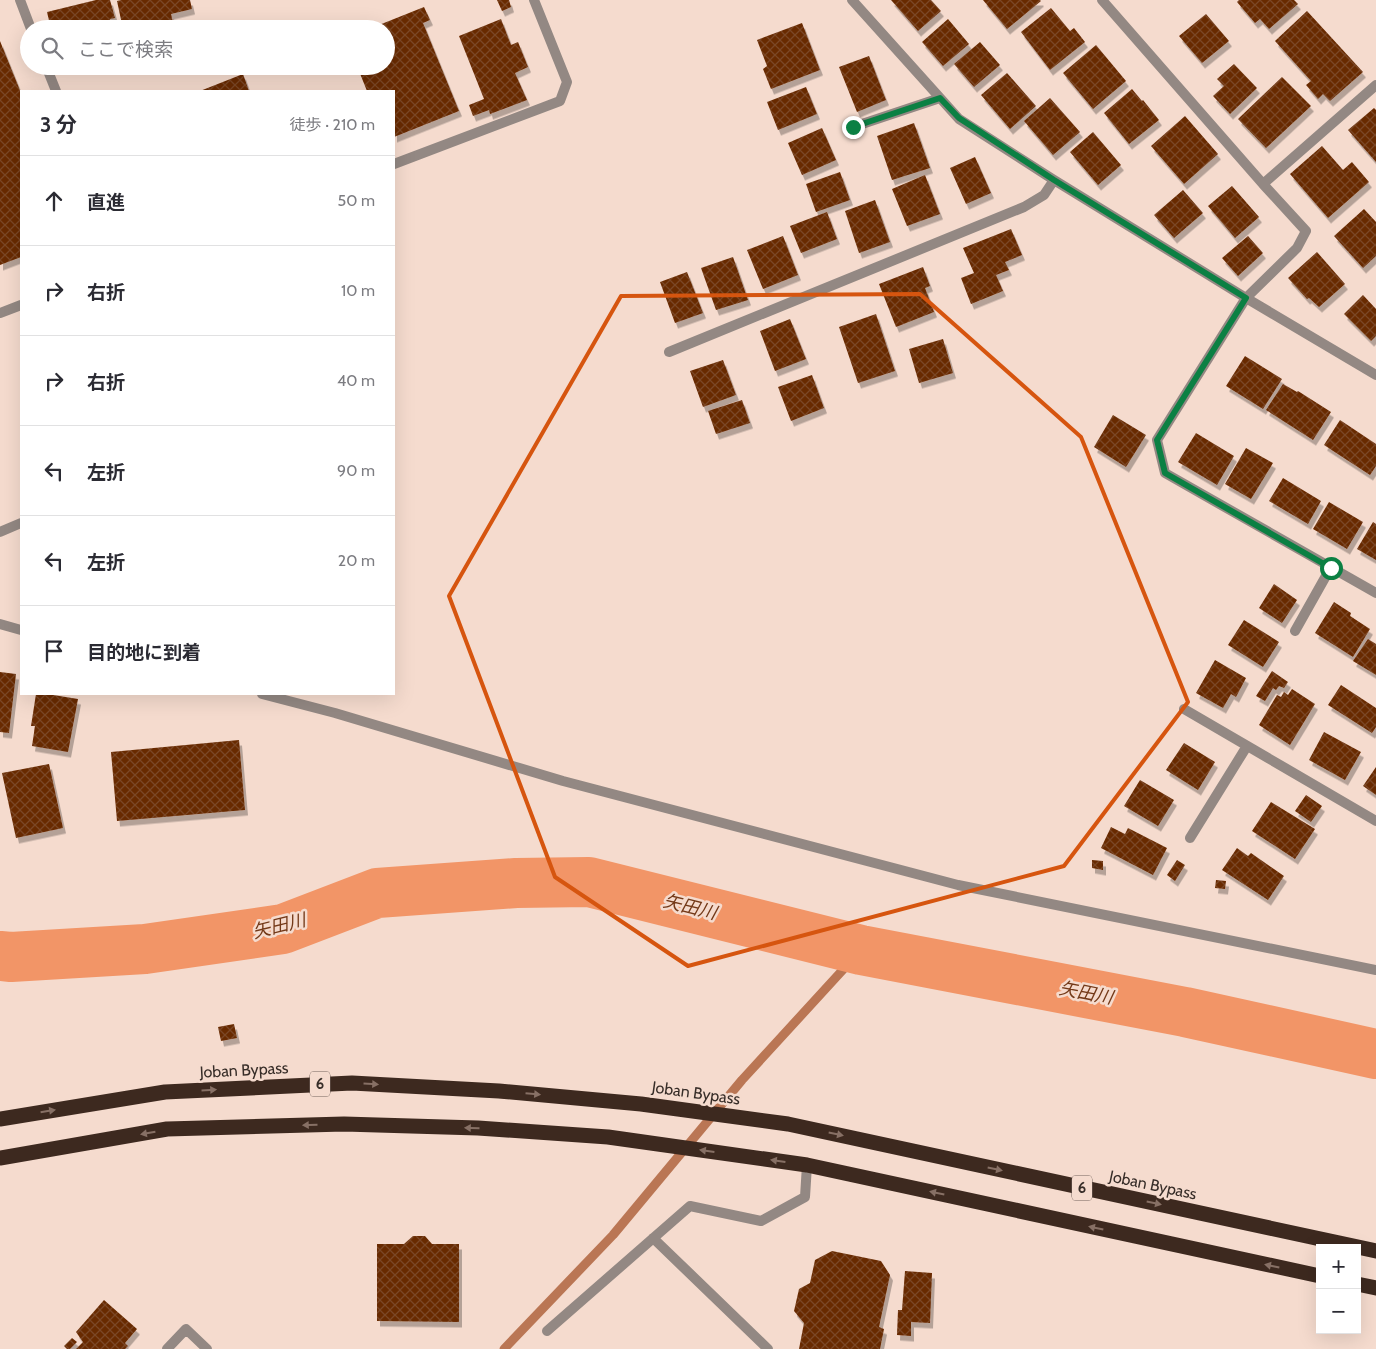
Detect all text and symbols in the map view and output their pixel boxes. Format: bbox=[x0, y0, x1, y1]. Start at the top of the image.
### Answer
search box bbox=[20, 20, 395, 75]
icon: search bbox=[38, 34, 66, 62]
text: ここで検索 bbox=[78, 38, 173, 61]
text: 3 分 bbox=[40, 112, 77, 137]
text: 徒歩 · 210 m bbox=[290, 115, 375, 134]
route end bbox=[842, 116, 865, 139]
icon: ahead bbox=[40, 187, 68, 215]
text: 直進 bbox=[87, 191, 125, 214]
text: 50 m bbox=[338, 191, 375, 210]
icon: right bbox=[40, 277, 68, 305]
text: 右折 bbox=[87, 281, 125, 304]
text: 10 m bbox=[341, 281, 375, 300]
icon: right bbox=[40, 367, 68, 395]
text: 右折 bbox=[87, 371, 125, 394]
text: 40 m bbox=[337, 371, 375, 390]
icon: left bbox=[40, 457, 68, 485]
text: 左折 bbox=[87, 461, 125, 484]
text: 90 m bbox=[337, 461, 375, 480]
icon: left bbox=[40, 547, 68, 575]
text: 左折 bbox=[87, 551, 125, 574]
text: 20 m bbox=[338, 551, 375, 570]
route start bbox=[1320, 557, 1343, 580]
icon: arrive bbox=[40, 637, 68, 665]
text: 目的地に到着 bbox=[87, 641, 201, 664]
water label: 矢田川 bbox=[661, 890, 721, 925]
water label: 矢田川 bbox=[250, 908, 310, 943]
water label: 矢田川 bbox=[1057, 977, 1117, 1009]
street label: Joban Bypass bbox=[198, 1058, 289, 1082]
road number: 6 bbox=[310, 1072, 330, 1096]
street label: Joban Bypass bbox=[650, 1077, 742, 1109]
one-way arrow bbox=[363, 1080, 379, 1088]
one-way arrow bbox=[201, 1085, 217, 1093]
one-way arrow bbox=[526, 1090, 542, 1098]
one-way arrow bbox=[40, 1107, 56, 1115]
one-way arrow bbox=[302, 1121, 318, 1129]
one-way arrow bbox=[464, 1123, 480, 1131]
one-way arrow bbox=[139, 1129, 155, 1137]
one-way arrow bbox=[829, 1130, 844, 1138]
one-way arrow bbox=[699, 1147, 715, 1155]
one-way arrow bbox=[770, 1157, 786, 1165]
one-way arrow bbox=[987, 1165, 1003, 1173]
street label: Joban Bypass bbox=[1107, 1166, 1199, 1204]
road number: 6 bbox=[1072, 1176, 1092, 1200]
one-way arrow bbox=[930, 1189, 945, 1197]
one-way arrow bbox=[1146, 1199, 1161, 1207]
one-way arrow bbox=[1088, 1223, 1104, 1231]
map controls bbox=[1316, 1244, 1361, 1334]
button: + bbox=[1316, 1244, 1361, 1289]
one-way arrow bbox=[1265, 1262, 1280, 1270]
button: − bbox=[1316, 1289, 1361, 1334]

